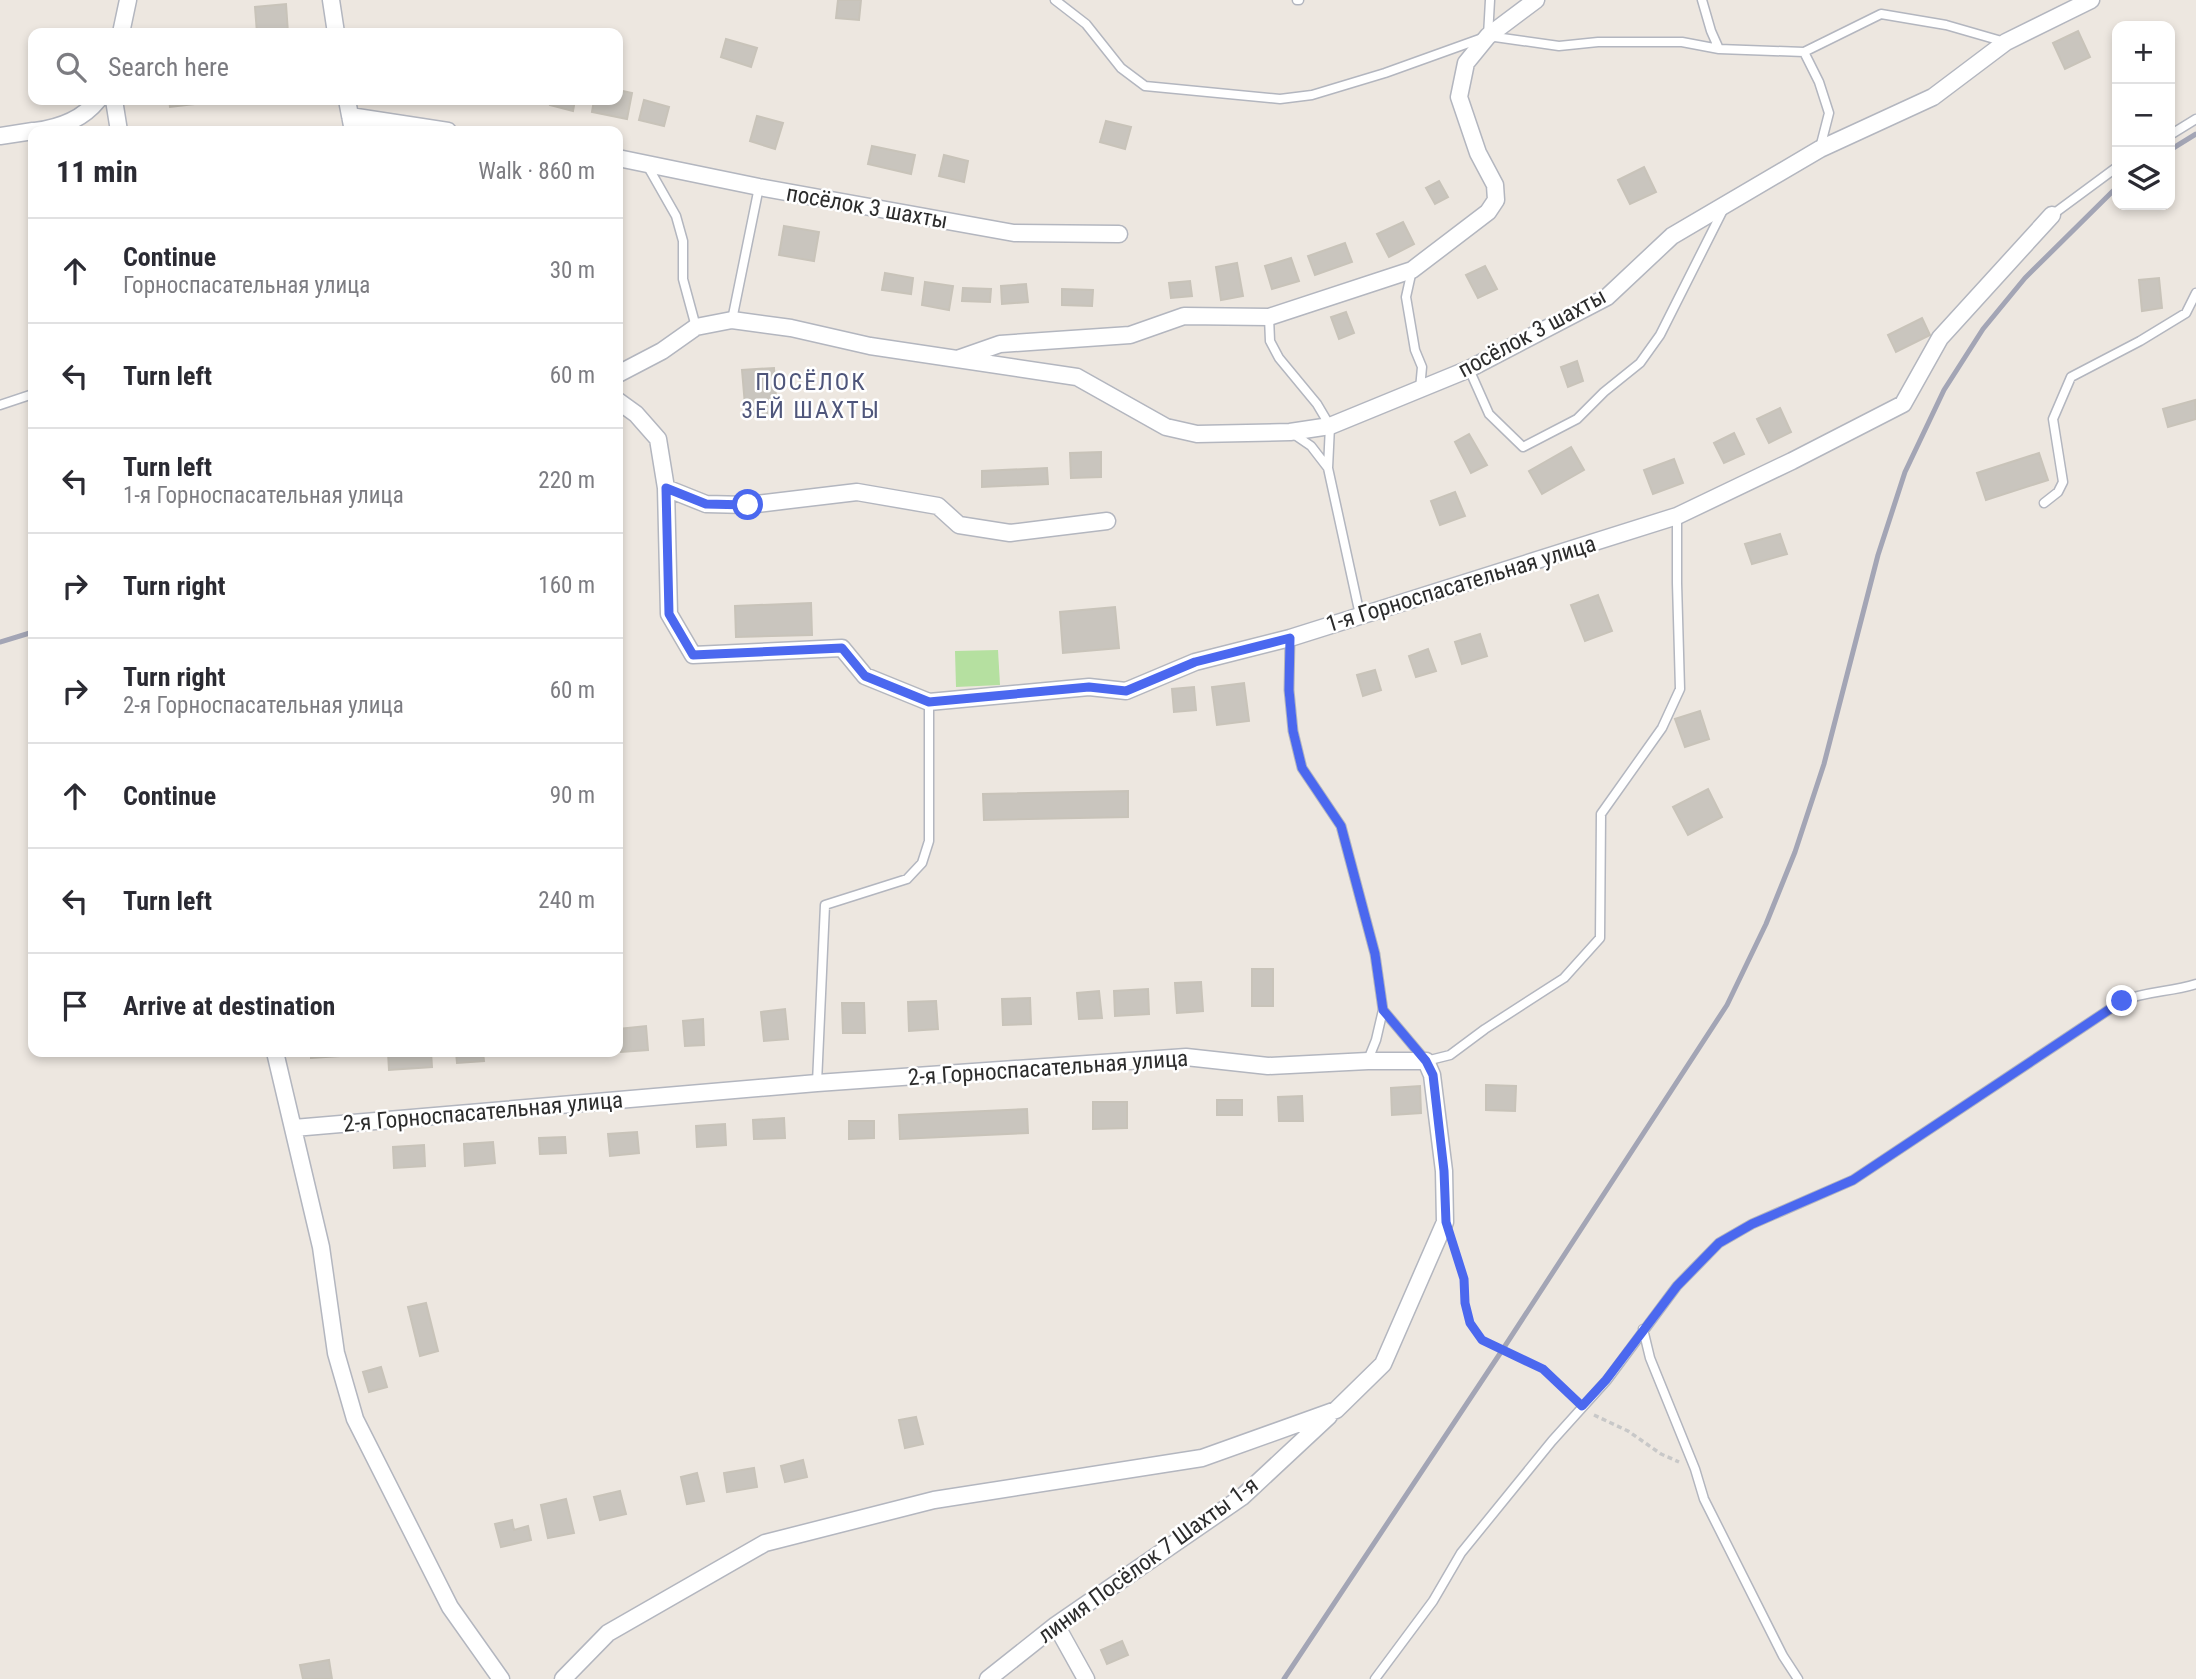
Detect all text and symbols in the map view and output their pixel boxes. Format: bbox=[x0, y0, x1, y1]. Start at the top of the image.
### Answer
map controls bbox=[2112, 21, 2175, 210]
button: + bbox=[2112, 21, 2175, 84]
search box bbox=[28, 28, 623, 105]
icon: search bbox=[52, 48, 90, 86]
text: Search here bbox=[108, 52, 229, 82]
button: − bbox=[2112, 84, 2175, 147]
button: layers bbox=[2112, 147, 2175, 210]
text: 11 min bbox=[56, 154, 138, 189]
text: Walk · 860 m bbox=[478, 158, 595, 185]
street label: посёлок 3 шахты bbox=[784, 179, 950, 235]
text: Continue bbox=[123, 242, 216, 272]
icon: ahead bbox=[56, 252, 94, 290]
text: 30 m bbox=[550, 257, 595, 284]
text: Горноспасательная улица bbox=[123, 272, 370, 299]
street label: посёлок 3 шахты bbox=[1453, 283, 1611, 383]
icon: left bbox=[56, 357, 94, 395]
text: Turn left bbox=[123, 361, 212, 391]
text: 60 m bbox=[550, 362, 595, 389]
district label: ПОСЁЛОК 3ЕЙ ШАХТЫ bbox=[741, 368, 881, 424]
text: Turn left bbox=[123, 452, 212, 482]
icon: left bbox=[56, 462, 94, 500]
text: 220 m bbox=[538, 467, 595, 494]
text: 1-я Горноспасательная улица bbox=[123, 482, 404, 509]
route start bbox=[732, 489, 763, 520]
street label: 1-я Горноспасательная улица bbox=[1323, 530, 1599, 638]
icon: right bbox=[56, 567, 94, 605]
text: Turn right bbox=[123, 571, 225, 601]
text: 160 m bbox=[538, 572, 595, 599]
text: Turn right bbox=[123, 662, 225, 692]
icon: right bbox=[56, 672, 94, 710]
text: 60 m bbox=[550, 677, 595, 704]
text: 2-я Горноспасательная улица bbox=[123, 692, 404, 719]
icon: ahead bbox=[56, 777, 94, 815]
text: Continue bbox=[123, 781, 216, 811]
text: 90 m bbox=[550, 782, 595, 809]
icon: left bbox=[56, 882, 94, 920]
text: Turn left bbox=[123, 886, 212, 916]
text: 240 m bbox=[538, 887, 595, 914]
route end bbox=[2106, 985, 2137, 1016]
icon: arrive bbox=[56, 987, 94, 1025]
text: Arrive at destination bbox=[123, 991, 335, 1021]
street label: 2-я Горноспасательная улица bbox=[907, 1045, 1189, 1091]
street label: 2-я Горноспасательная улица bbox=[342, 1086, 624, 1138]
street label: линия Посёлок 7 Шахты 1-я bbox=[1033, 1471, 1263, 1649]

